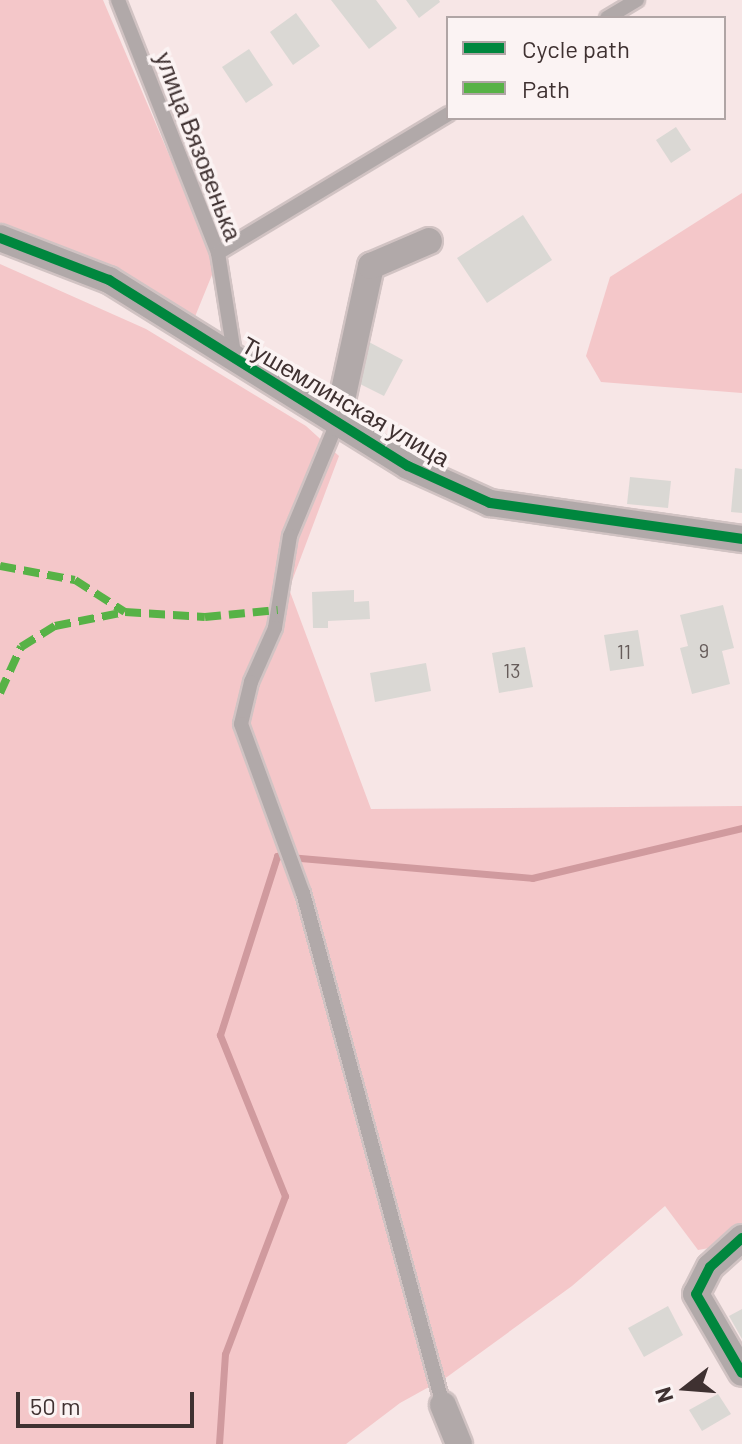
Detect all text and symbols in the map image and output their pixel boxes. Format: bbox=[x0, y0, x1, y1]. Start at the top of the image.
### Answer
legend bbox=[446, 16, 726, 120]
text: Cycle path bbox=[522, 34, 630, 63]
street label: улица Вязовенька bbox=[150, 48, 248, 244]
text: Path bbox=[522, 74, 570, 103]
street label: Тушемлинская улица bbox=[237, 330, 455, 472]
house number: 9 bbox=[699, 638, 709, 662]
house number: 11 bbox=[617, 639, 631, 663]
house number: 13 bbox=[503, 658, 521, 682]
north arrow bbox=[646, 1348, 726, 1428]
scale bar bbox=[20, 1376, 198, 1426]
text: N bbox=[648, 1384, 678, 1406]
text: 50 m bbox=[30, 1391, 81, 1420]

